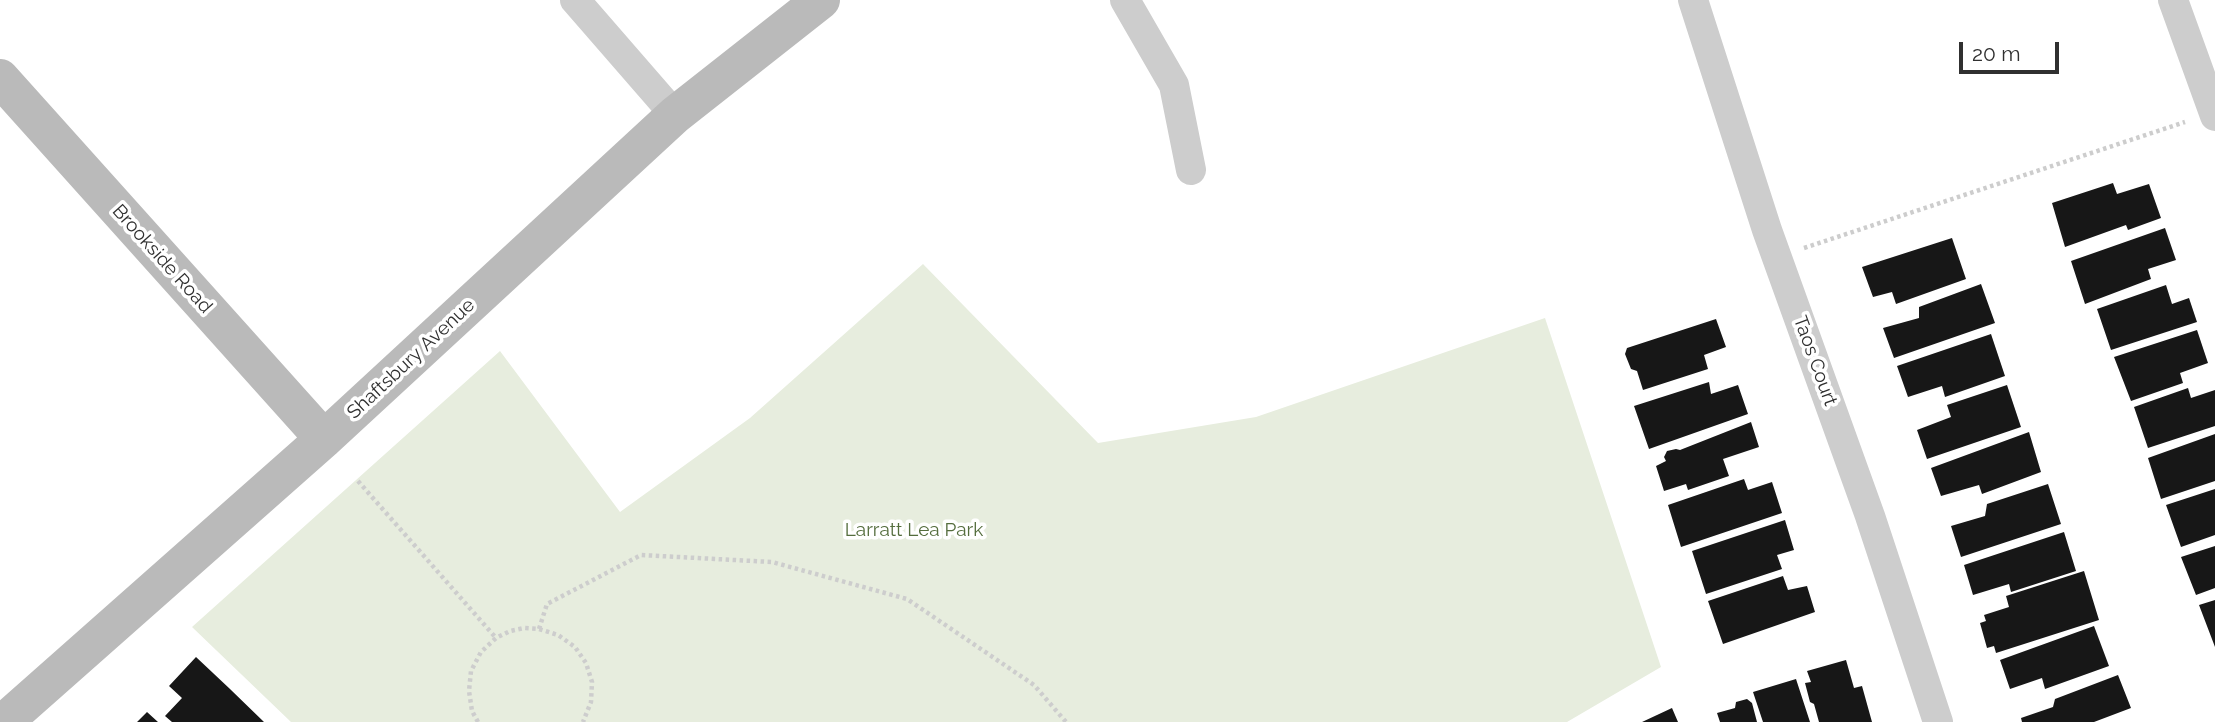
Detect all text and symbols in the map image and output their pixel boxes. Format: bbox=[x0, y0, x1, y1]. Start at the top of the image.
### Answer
scale bar bbox=[1963, 28, 2063, 72]
text: 20 m bbox=[1972, 41, 2020, 66]
street label: Brookside Road bbox=[107, 200, 217, 318]
street label: Shaftsbury Avenue bbox=[342, 294, 480, 424]
street label: Taos Court bbox=[1788, 313, 1842, 409]
park label: Larratt Lea Park bbox=[845, 519, 983, 541]

